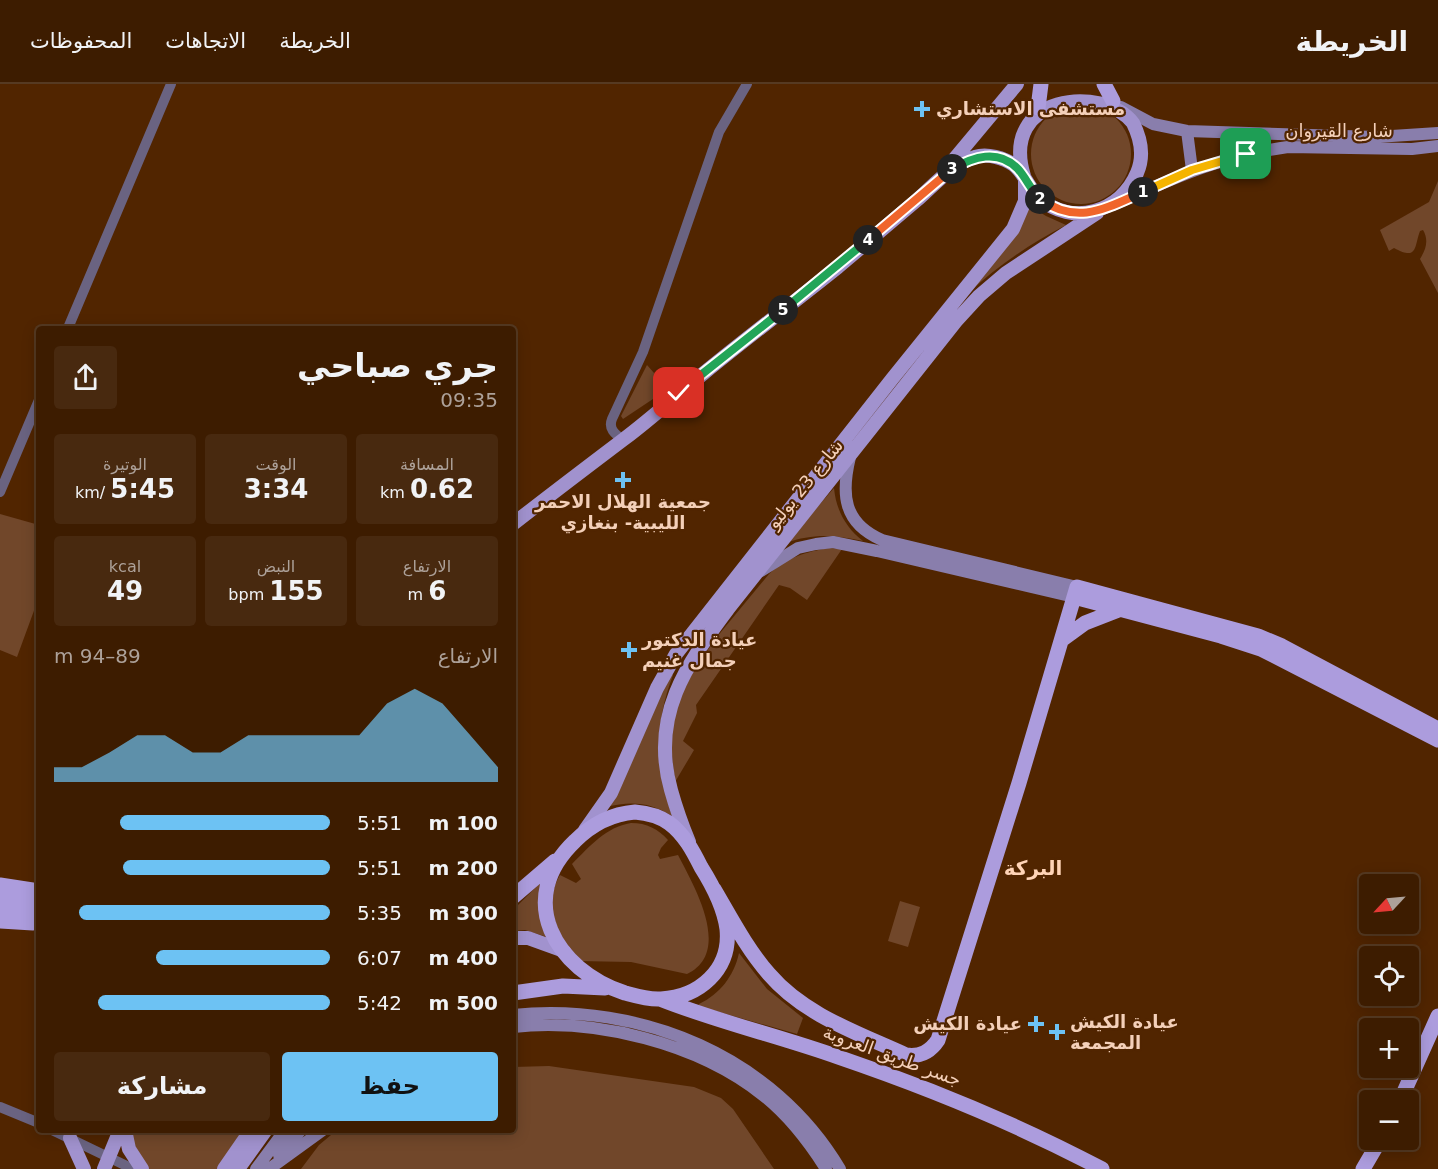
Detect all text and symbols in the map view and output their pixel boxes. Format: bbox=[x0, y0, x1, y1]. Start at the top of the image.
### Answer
text: الخريطة bbox=[1296, 25, 1408, 58]
text: المحفوظات bbox=[30, 29, 132, 53]
text: الاتجاهات bbox=[165, 29, 246, 53]
text: الخريطة bbox=[279, 29, 351, 53]
place label: مستشفى الاستشاري bbox=[936, 98, 1125, 120]
marker: مستشفى الاستشاري bbox=[913, 100, 931, 118]
street label: شارع القيروان bbox=[1285, 120, 1393, 142]
pin bbox=[1220, 128, 1271, 179]
icon: arrive bbox=[1229, 137, 1262, 170]
pin: 3 bbox=[937, 154, 967, 184]
text: 3 bbox=[946, 159, 958, 178]
pin: 1 bbox=[1128, 177, 1158, 207]
text: 1 bbox=[1137, 182, 1149, 201]
pin: 2 bbox=[1025, 184, 1055, 214]
text: 2 bbox=[1034, 189, 1046, 208]
pin: 4 bbox=[853, 225, 883, 255]
text: 4 bbox=[862, 230, 874, 249]
pin: 5 bbox=[768, 295, 798, 325]
text: 5 bbox=[777, 300, 789, 319]
button: share bbox=[54, 346, 117, 409]
text: جري صباحي bbox=[297, 346, 498, 385]
pin bbox=[653, 367, 704, 418]
icon: check bbox=[662, 376, 695, 409]
text: 09:35 bbox=[440, 388, 498, 412]
street label: شارع 23 يوليو bbox=[762, 435, 848, 534]
text: الوتيرة bbox=[103, 455, 147, 474]
text: الوقت bbox=[256, 455, 296, 474]
text: المسافة bbox=[400, 455, 454, 474]
marker: جمعية الهلال الاحمر الليبية- بنغازي bbox=[614, 471, 632, 489]
text: 5:45 bbox=[110, 474, 175, 504]
text: 3:34 bbox=[244, 474, 308, 504]
text: 0.62 bbox=[410, 474, 474, 504]
text: /km bbox=[75, 483, 110, 502]
text: km bbox=[380, 483, 410, 502]
place label: جمعية الهلال الاحمر الليبية- بنغازي bbox=[534, 491, 711, 534]
text: kcal bbox=[109, 557, 141, 576]
text: النبض bbox=[257, 557, 295, 576]
text: الارتفاع bbox=[403, 557, 451, 576]
text: 49 bbox=[107, 576, 143, 606]
text: 155 bbox=[269, 576, 324, 606]
text: 6 bbox=[428, 576, 446, 606]
text: bpm bbox=[228, 585, 269, 604]
text: m bbox=[408, 585, 428, 604]
place label: عيادة الدكتور جمال غنيم bbox=[641, 629, 757, 671]
marker: عيادة الدكتور جمال غنيم bbox=[620, 641, 638, 659]
text: 89–94 m bbox=[54, 644, 141, 668]
text: الارتفاع bbox=[438, 644, 498, 668]
text: 5:51 bbox=[357, 811, 402, 835]
text: 100 m bbox=[428, 811, 498, 835]
text: 5:51 bbox=[357, 856, 402, 880]
text: 200 m bbox=[428, 856, 498, 880]
district label: البركة bbox=[1004, 856, 1062, 880]
north arrow bbox=[1359, 874, 1419, 934]
map controls bbox=[1359, 874, 1419, 1150]
text: 5:35 bbox=[357, 901, 402, 925]
text: 300 m bbox=[428, 901, 498, 925]
text: 6:07 bbox=[357, 946, 402, 970]
text: 400 m bbox=[428, 946, 498, 970]
button: locate bbox=[1359, 946, 1419, 1006]
text: 5:42 bbox=[357, 991, 402, 1015]
text: 500 m bbox=[428, 991, 498, 1015]
place label: عيادة الكيش المجمعة bbox=[1070, 1011, 1179, 1053]
place label: عيادة الكيش bbox=[913, 1013, 1022, 1034]
marker: عيادة الكيش bbox=[1027, 1015, 1045, 1033]
button: + bbox=[1359, 1018, 1419, 1078]
street label: جسر طريق العروبة bbox=[820, 1021, 964, 1091]
marker: عيادة الكيش المجمعة bbox=[1048, 1023, 1066, 1041]
button: مشاركة bbox=[54, 1052, 270, 1121]
button: حفظ bbox=[282, 1052, 498, 1121]
button: − bbox=[1359, 1090, 1419, 1150]

